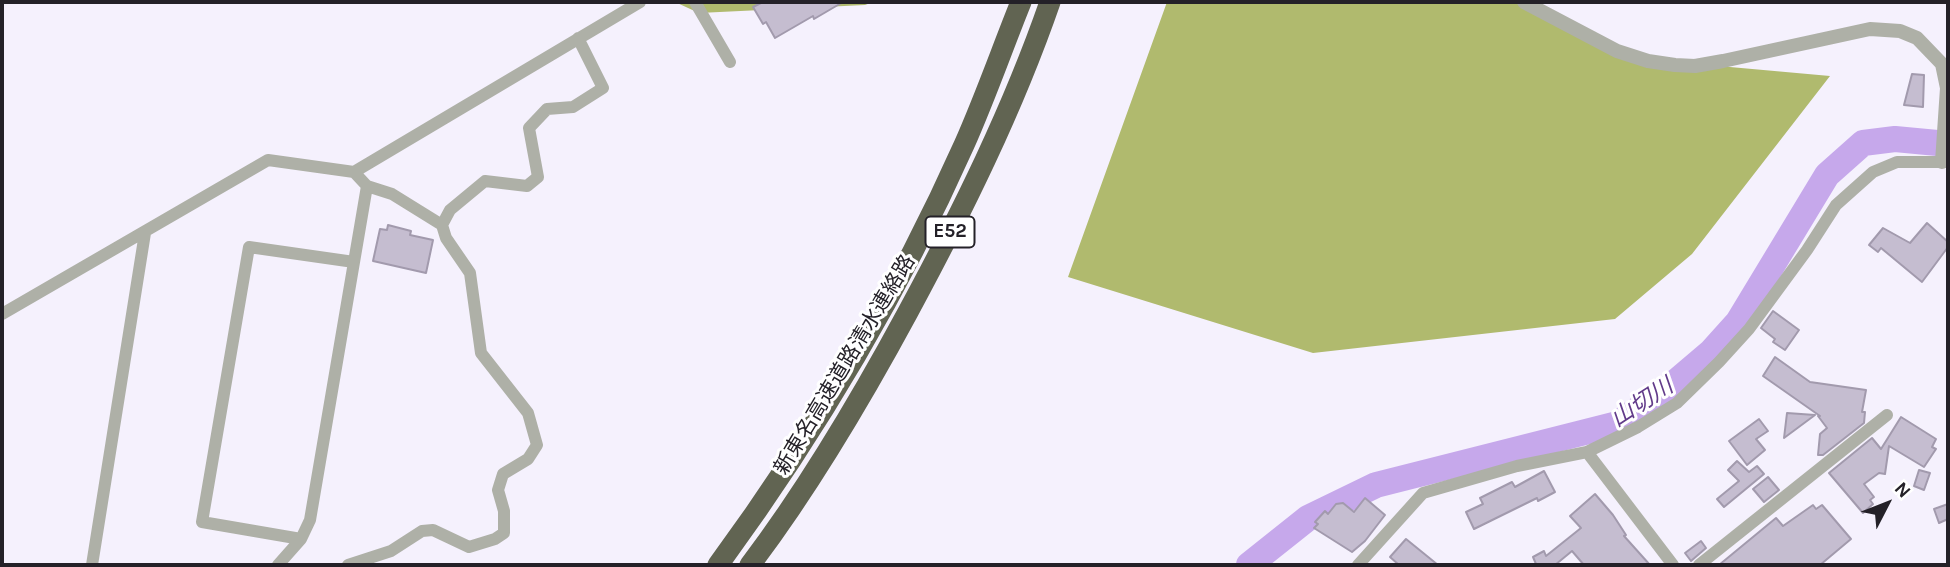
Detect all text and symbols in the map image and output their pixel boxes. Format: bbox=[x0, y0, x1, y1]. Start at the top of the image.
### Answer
road number: E52 bbox=[926, 216, 974, 248]
street label: 新東名高速道路清水連絡路 bbox=[769, 251, 921, 479]
water label: 山切川 bbox=[1606, 373, 1678, 433]
north arrow bbox=[1852, 469, 1922, 539]
text: N bbox=[1890, 478, 1915, 502]

